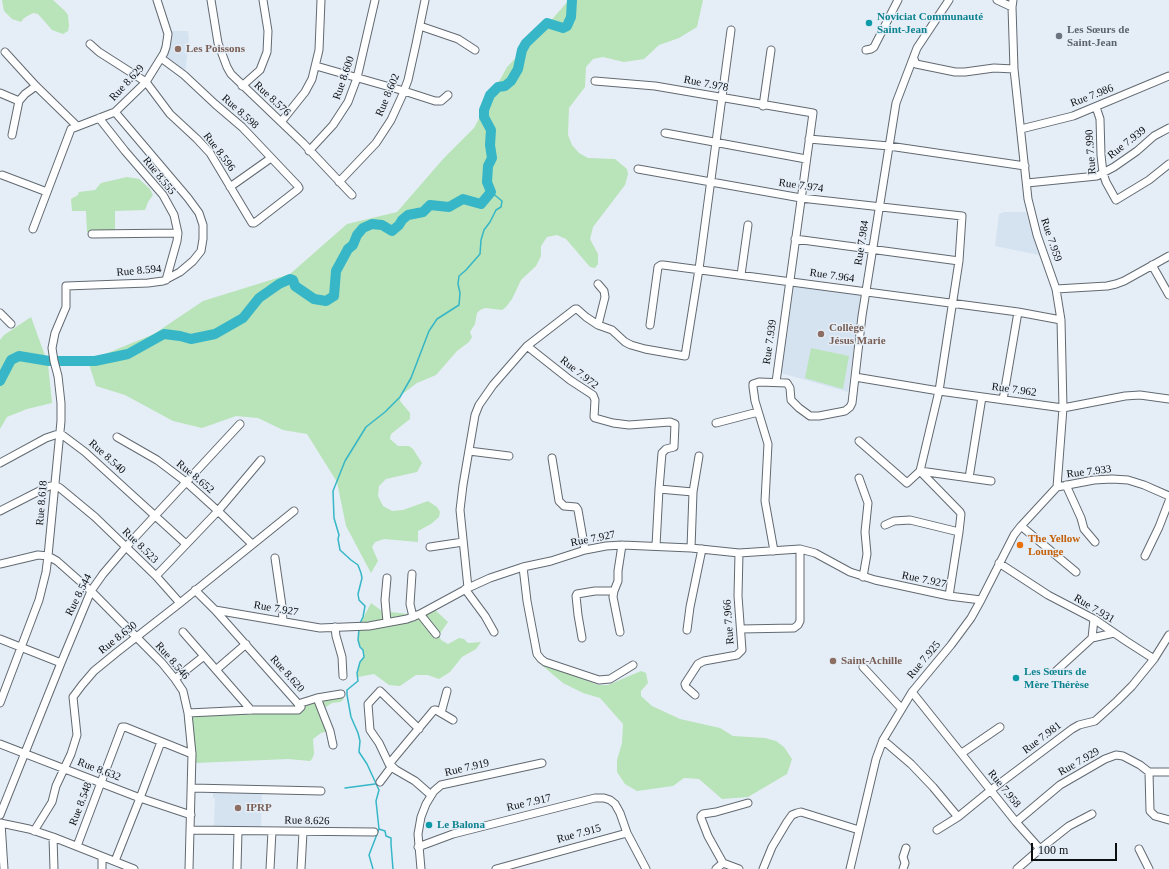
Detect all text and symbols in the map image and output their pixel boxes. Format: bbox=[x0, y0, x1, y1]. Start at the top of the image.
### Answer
place label: Noviciat Communauté Saint-Jean bbox=[877, 10, 983, 36]
marker: Noviciat Communauté Saint-Jean bbox=[864, 18, 874, 28]
place label: Les Sœurs de Saint-Jean bbox=[1067, 23, 1129, 49]
marker: Les Sœurs de Saint-Jean bbox=[1054, 31, 1064, 41]
place label: Les Poissons bbox=[186, 42, 245, 56]
marker: Les Poissons bbox=[173, 44, 183, 54]
street label: Rue 8.600 bbox=[330, 54, 358, 102]
street label: Rue 8.629 bbox=[107, 62, 147, 104]
street label: Rue 8.602 bbox=[373, 72, 403, 118]
street label: Rue 7.978 bbox=[683, 73, 729, 95]
street label: Rue 8.576 bbox=[251, 79, 293, 119]
street label: Rue 7.986 bbox=[1069, 82, 1115, 110]
street label: Rue 8.598 bbox=[219, 92, 261, 132]
street label: Rue 7.939 bbox=[1105, 124, 1149, 162]
street label: Rue 7.990 bbox=[1083, 129, 1099, 175]
street label: Rue 8.596 bbox=[200, 130, 238, 174]
street label: Rue 8.555 bbox=[140, 154, 178, 198]
street label: Rue 7.974 bbox=[778, 176, 824, 196]
street label: Rue 7.959 bbox=[1037, 216, 1065, 264]
street label: Rue 7.984 bbox=[852, 220, 872, 266]
street label: Rue 8.594 bbox=[116, 262, 162, 280]
street label: Rue 7.964 bbox=[809, 266, 855, 286]
street label: Rue 7.939 bbox=[760, 319, 780, 365]
place label: Collège Jésus Marie bbox=[829, 321, 886, 347]
marker: Collège Jésus Marie bbox=[816, 329, 826, 339]
street label: Rue 7.972 bbox=[557, 354, 601, 392]
street label: Rue 7.962 bbox=[991, 380, 1037, 400]
street label: Rue 8.540 bbox=[86, 437, 128, 477]
street label: Rue 8.652 bbox=[173, 457, 217, 497]
street label: Rue 7.933 bbox=[1066, 463, 1112, 481]
street label: Rue 8.618 bbox=[33, 480, 51, 526]
street label: Rue 8.523 bbox=[119, 526, 161, 566]
street label: Rue 7.927 bbox=[570, 528, 616, 550]
place label: The Yellow Lounge bbox=[1028, 532, 1080, 558]
marker: The Yellow Lounge bbox=[1015, 540, 1025, 550]
street label: Rue 7.927 bbox=[901, 569, 947, 591]
street label: Rue 8.544 bbox=[63, 572, 95, 618]
street label: Rue 7.931 bbox=[1071, 592, 1117, 626]
street label: Rue 7.927 bbox=[253, 599, 299, 619]
street label: Rue 7.966 bbox=[721, 599, 737, 645]
street label: Rue 8.630 bbox=[96, 619, 140, 657]
street label: Rue 7.925 bbox=[904, 638, 944, 682]
street label: Rue 8.546 bbox=[152, 640, 192, 682]
street label: Rue 8.620 bbox=[267, 653, 307, 695]
place label: Saint-Achille bbox=[841, 654, 902, 668]
marker: Saint-Achille bbox=[828, 656, 838, 666]
place label: Les Sœurs de Mère Thérèse bbox=[1024, 665, 1089, 691]
marker: Les Sœurs de Mère Thérèse bbox=[1011, 673, 1021, 683]
street label: Rue 7.981 bbox=[1020, 719, 1064, 757]
street label: Rue 7.929 bbox=[1056, 745, 1102, 779]
street label: Rue 8.632 bbox=[76, 756, 122, 784]
street label: Rue 7.919 bbox=[443, 756, 491, 780]
street label: Rue 7.958 bbox=[985, 767, 1023, 811]
street label: Rue 8.548 bbox=[67, 781, 95, 827]
street label: Rue 7.917 bbox=[505, 791, 553, 815]
place label: IPRP bbox=[246, 801, 272, 815]
marker: IPRP bbox=[233, 803, 243, 813]
street label: Rue 8.626 bbox=[284, 814, 330, 828]
place label: Le Balona bbox=[437, 818, 485, 832]
marker: Le Balona bbox=[424, 820, 434, 830]
street label: Rue 7.915 bbox=[555, 822, 603, 846]
scale bar bbox=[1033, 835, 1119, 861]
text: 100 m bbox=[1038, 843, 1068, 857]

